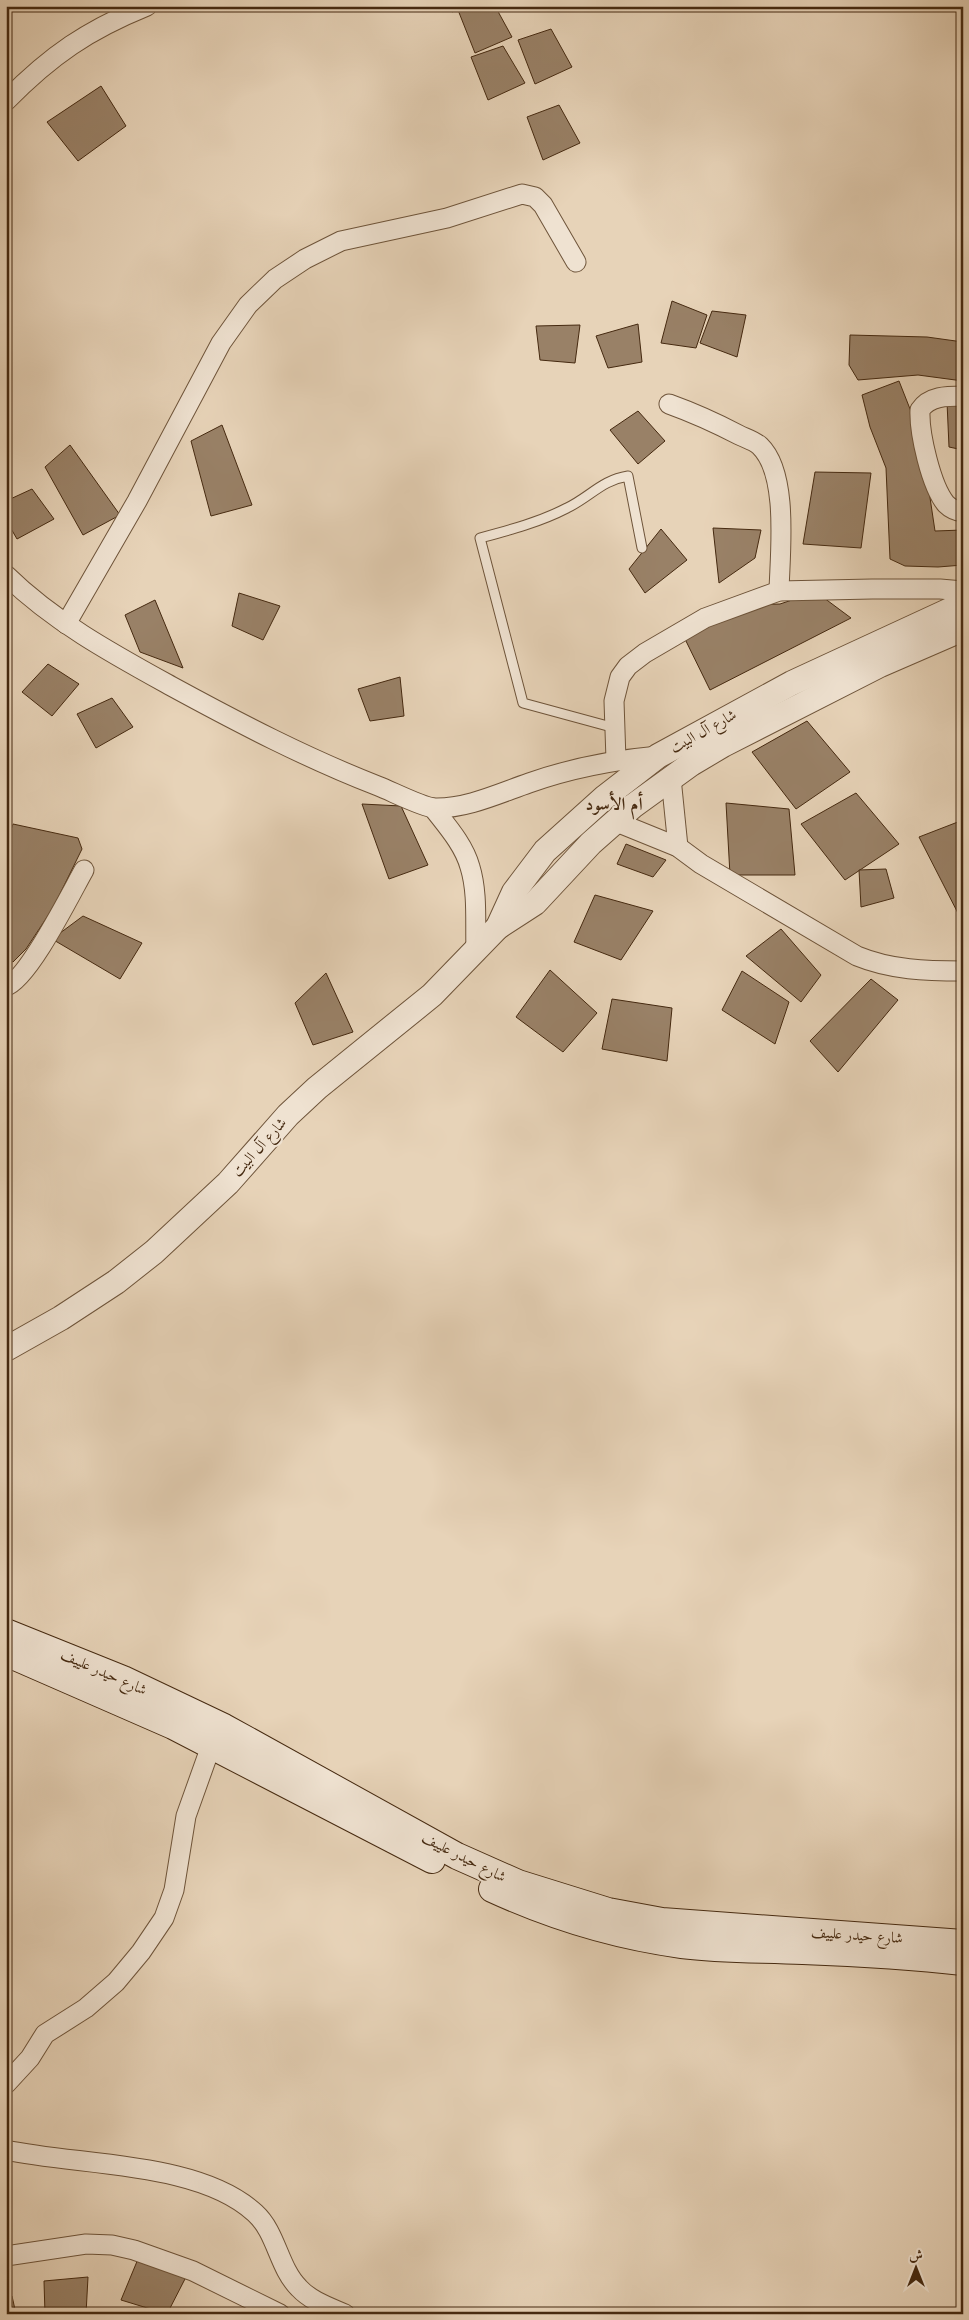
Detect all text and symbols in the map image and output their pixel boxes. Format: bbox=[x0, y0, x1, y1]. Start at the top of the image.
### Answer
street label: شارع آل البيت bbox=[667, 705, 741, 760]
district label: أم الأسود bbox=[585, 790, 643, 820]
street label: شارع آل البيت bbox=[228, 1114, 293, 1183]
street label: شارع حيدر علييف bbox=[57, 1648, 149, 1703]
street label: شارع حيدر علييف bbox=[417, 1831, 508, 1890]
street label: شارع حيدر علييف bbox=[810, 1926, 903, 1951]
north arrow bbox=[892, 2242, 942, 2292]
text: ش bbox=[909, 2249, 923, 2263]

